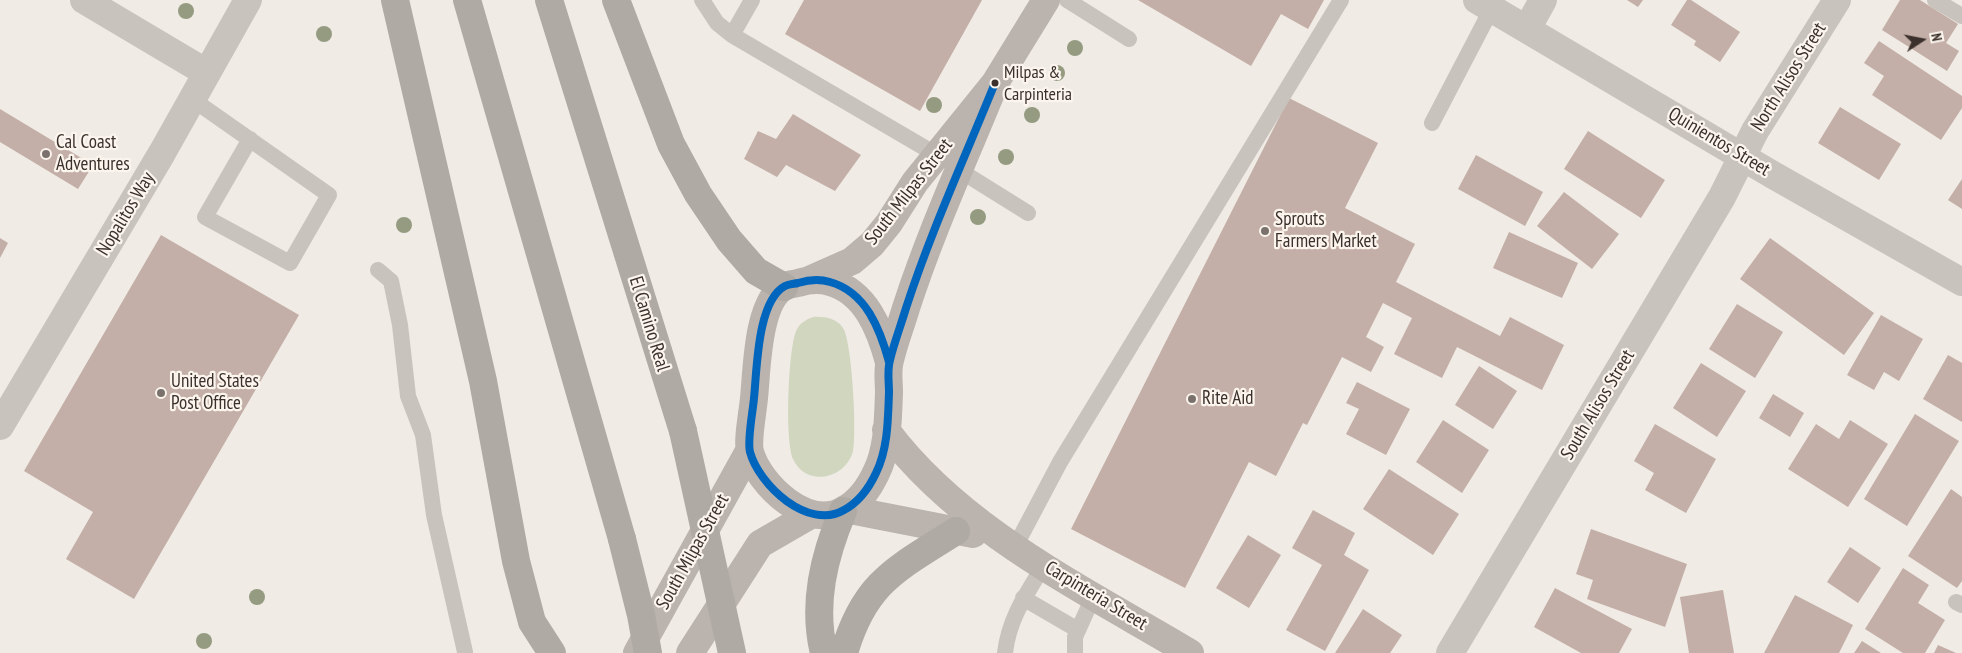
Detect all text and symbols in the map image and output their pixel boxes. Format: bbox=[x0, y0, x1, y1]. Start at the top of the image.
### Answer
north arrow bbox=[1897, 15, 1947, 65]
street label: North Alisos Street bbox=[1747, 19, 1831, 135]
text: N bbox=[1927, 32, 1946, 43]
place label: Milpas & Carpinteria bbox=[1004, 62, 1072, 104]
marker: Milpas & Carpinteria bbox=[990, 78, 1000, 88]
street label: Quinientos Street bbox=[1664, 103, 1774, 181]
place label: Cal Coast Adventures bbox=[56, 132, 130, 176]
street label: South Milpas Street bbox=[860, 134, 958, 250]
marker: Cal Coast Adventures bbox=[40, 148, 52, 160]
street label: Nopalitos Way bbox=[92, 168, 160, 260]
place label: Sprouts Farmers Market bbox=[1275, 209, 1377, 253]
marker: Sprouts Farmers Market bbox=[1259, 225, 1271, 237]
street label: El Camino Real bbox=[624, 274, 674, 374]
street label: South Alisos Street bbox=[1556, 346, 1640, 464]
place label: United States Post Office bbox=[171, 371, 259, 415]
marker: United States Post Office bbox=[155, 387, 167, 399]
place label: Rite Aid bbox=[1202, 388, 1254, 410]
marker: Rite Aid bbox=[1186, 393, 1198, 405]
street label: South Milpas Street bbox=[652, 490, 734, 614]
street label: Carpinteria Street bbox=[1041, 557, 1151, 635]

